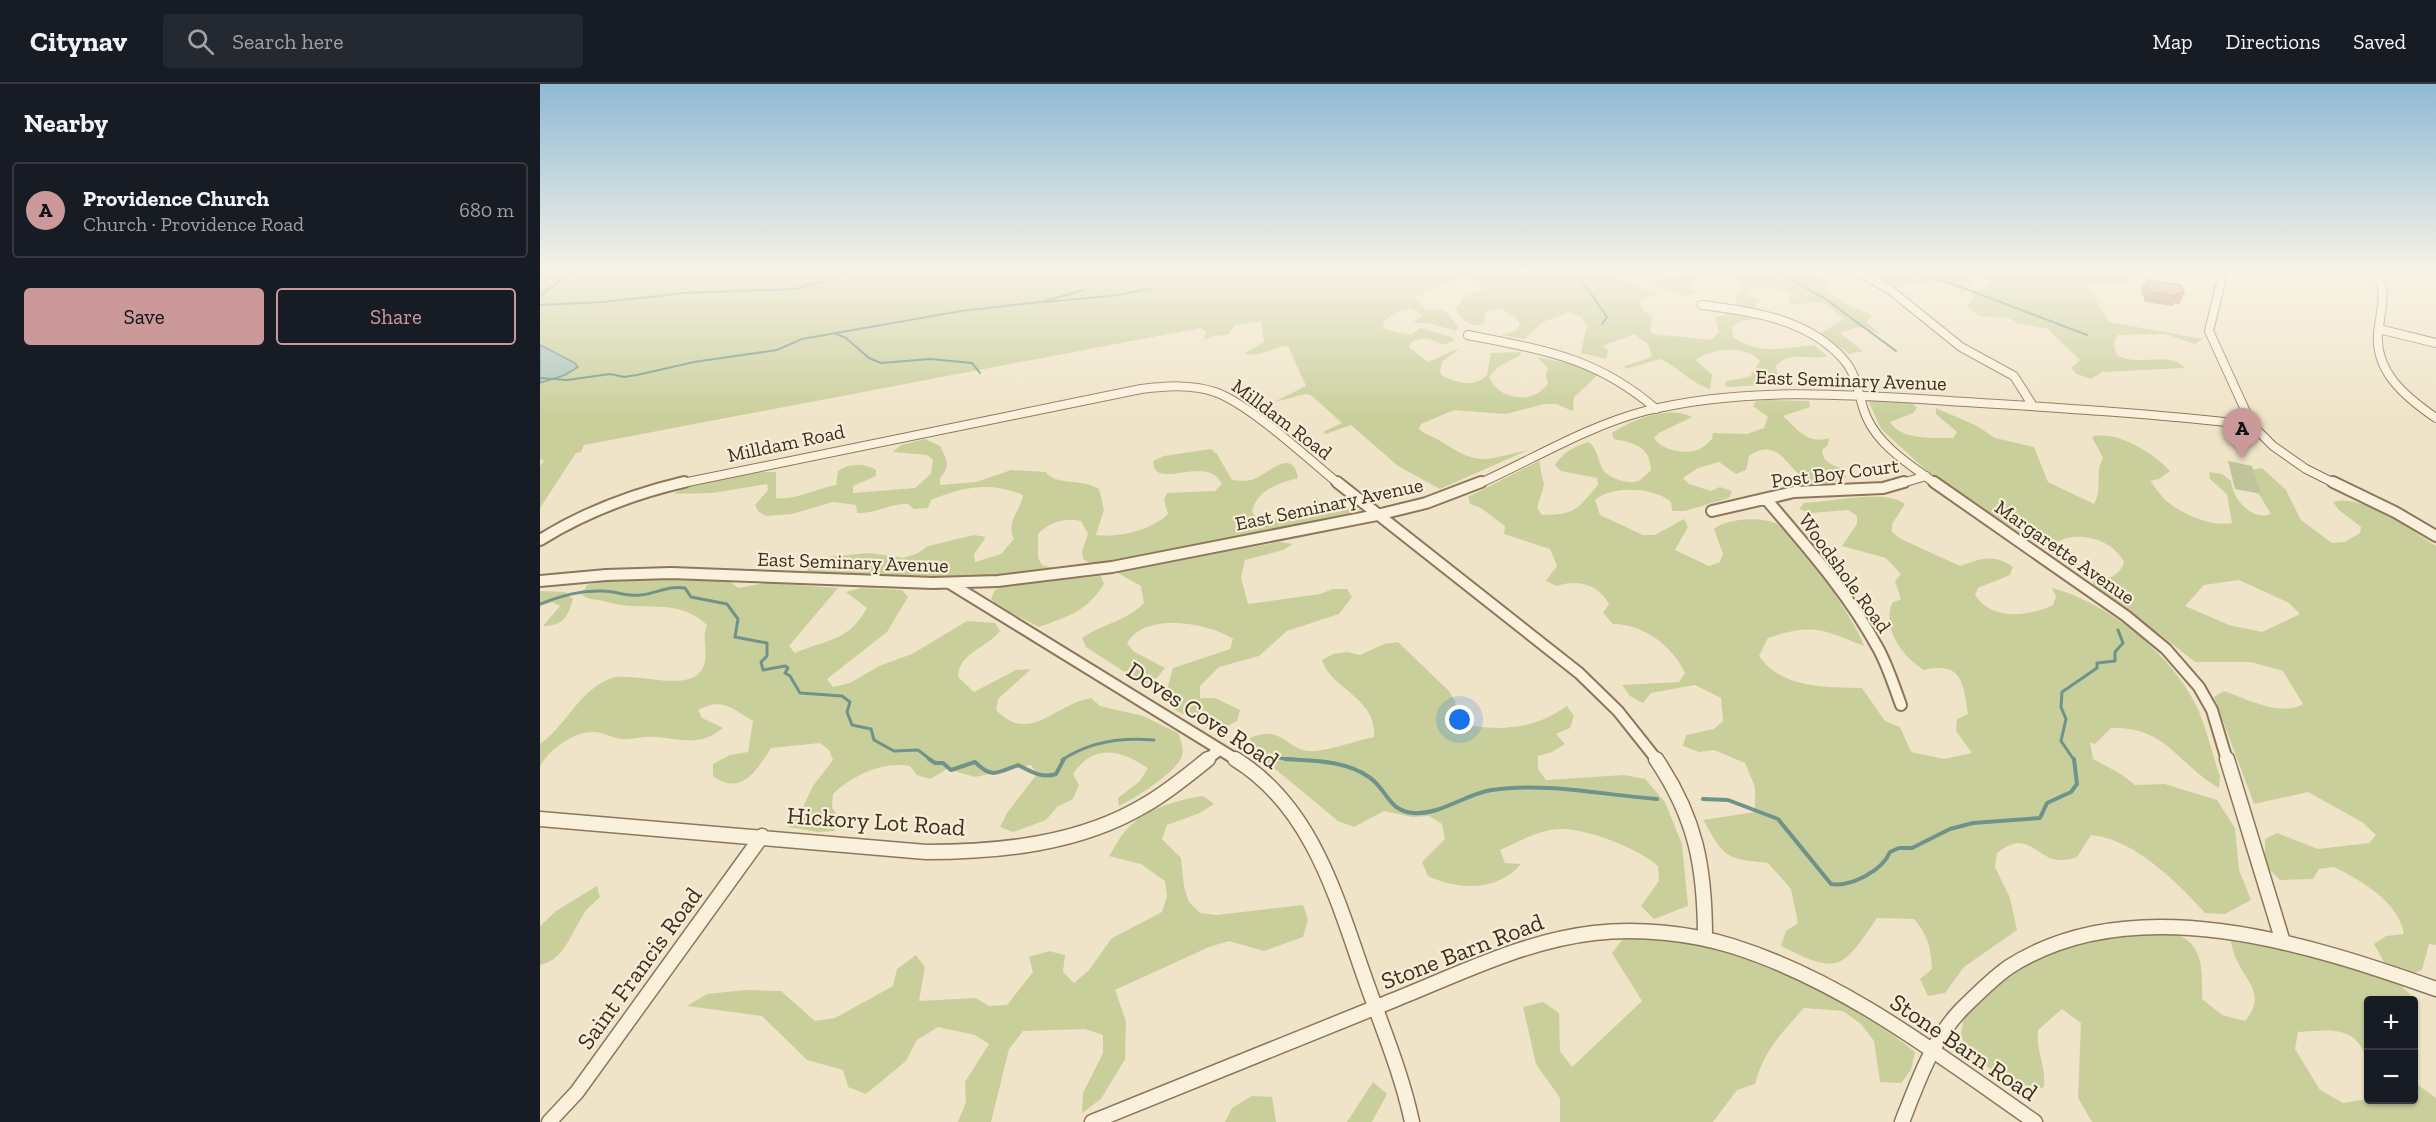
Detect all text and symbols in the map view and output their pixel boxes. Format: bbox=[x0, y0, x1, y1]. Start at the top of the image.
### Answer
search box bbox=[163, 14, 583, 68]
text: Citynav bbox=[30, 25, 127, 58]
icon: search bbox=[184, 25, 217, 58]
text: Search here bbox=[232, 28, 344, 55]
text: Map bbox=[2153, 29, 2193, 54]
text: Directions bbox=[2226, 29, 2320, 54]
text: Saved bbox=[2353, 29, 2406, 54]
text: Nearby bbox=[24, 107, 108, 139]
text: Providence Church bbox=[83, 185, 269, 212]
text: A bbox=[39, 198, 52, 222]
text: 680 m bbox=[459, 198, 514, 222]
text: Church · Providence Road bbox=[83, 212, 304, 236]
button: Save bbox=[24, 288, 264, 345]
button: Share bbox=[276, 288, 516, 345]
street label: East Seminary Avenue bbox=[1755, 365, 1947, 395]
street label: Milldam Road bbox=[1227, 374, 1337, 464]
pin: A bbox=[2222, 408, 2262, 458]
street label: Milldam Road bbox=[725, 419, 847, 467]
street label: Post Boy Court bbox=[1770, 453, 1901, 493]
street label: East Seminary Avenue bbox=[1233, 472, 1425, 536]
street label: Margarette Avenue bbox=[1990, 495, 2140, 609]
street label: Woodshole Road bbox=[1794, 509, 1896, 637]
street label: East Seminary Avenue bbox=[757, 547, 949, 577]
street label: Doves Cove Road bbox=[1122, 655, 1284, 775]
your location bbox=[1445, 705, 1474, 734]
street label: Hickory Lot Road bbox=[786, 800, 966, 842]
street label: Saint Francis Road bbox=[570, 881, 708, 1055]
street label: Stone Barn Road bbox=[1377, 907, 1547, 995]
street label: Stone Barn Road bbox=[1885, 987, 2043, 1107]
map controls bbox=[2364, 996, 2418, 1104]
button: + bbox=[2364, 996, 2418, 1050]
button: − bbox=[2364, 1050, 2418, 1104]

